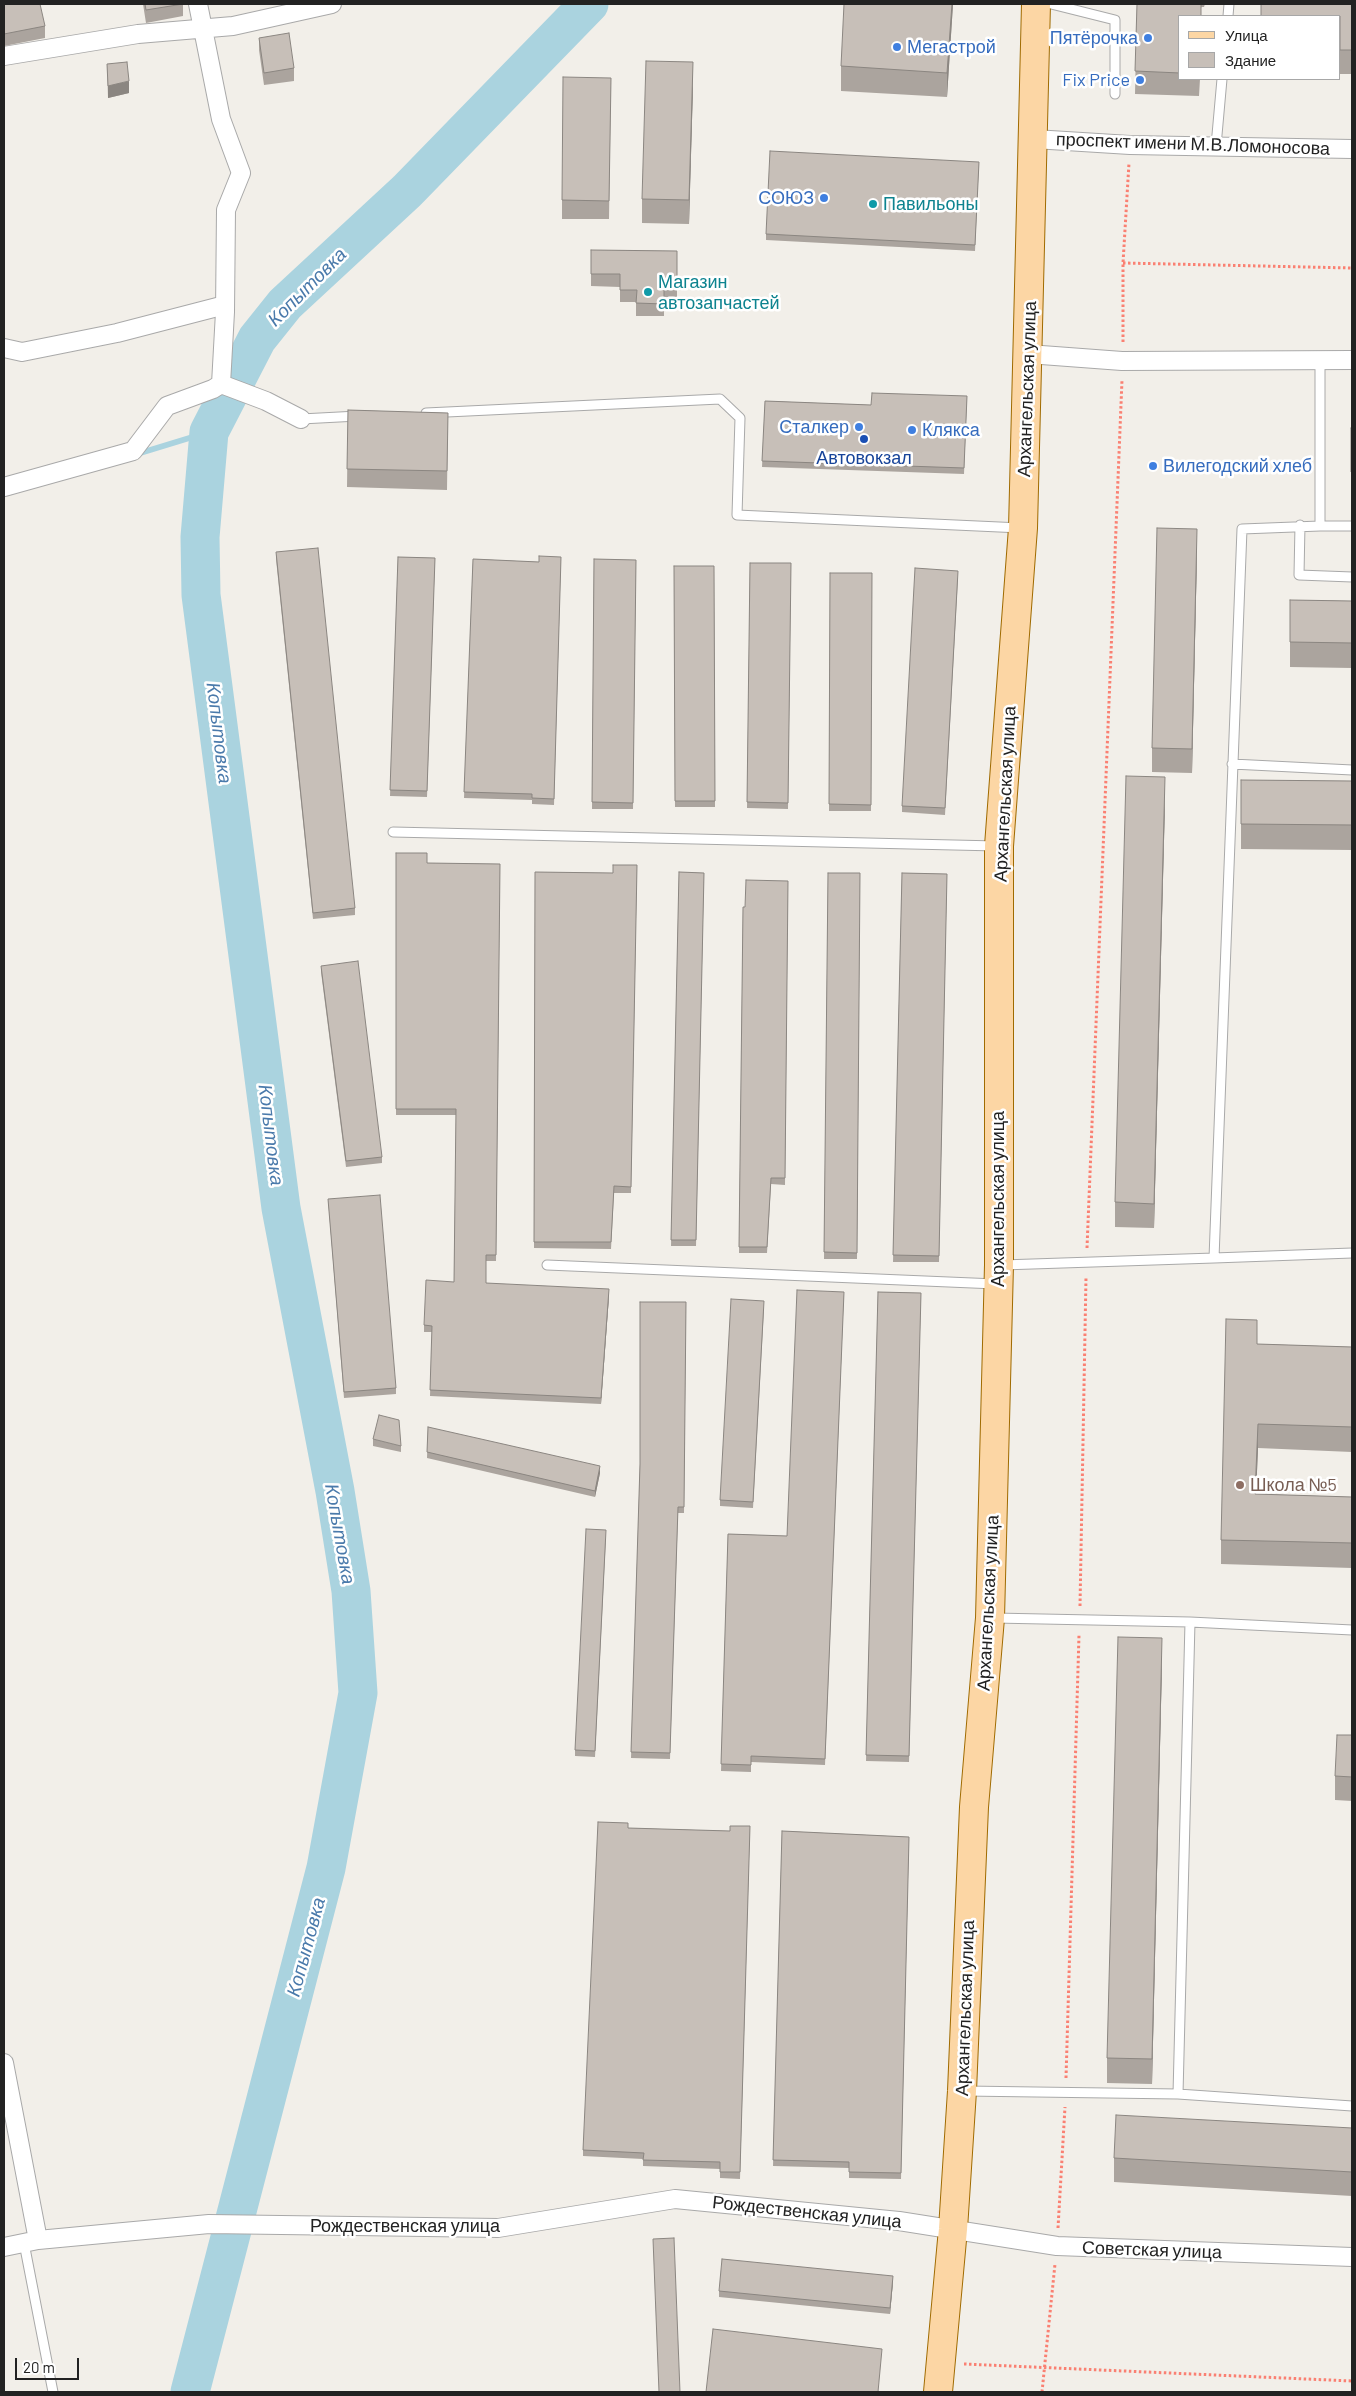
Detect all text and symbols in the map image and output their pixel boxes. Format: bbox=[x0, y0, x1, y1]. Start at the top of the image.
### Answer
legend bbox=[1178, 15, 1341, 80]
text: Улица bbox=[1225, 26, 1268, 44]
place label: Пятёрочка bbox=[1050, 27, 1138, 49]
marker: Пятёрочка bbox=[1142, 32, 1154, 44]
place label: Мегастрой bbox=[907, 36, 996, 58]
marker: Мегастрой bbox=[891, 41, 903, 53]
text: Здание bbox=[1225, 51, 1276, 69]
place label: Fix Price bbox=[1062, 69, 1130, 91]
marker: Fix Price bbox=[1134, 74, 1146, 86]
street label: проспект имени М.В.Ломоносова bbox=[1056, 128, 1330, 160]
place label: СОЮЗ bbox=[758, 187, 814, 209]
marker: СОЮЗ bbox=[818, 192, 830, 204]
place label: Павильоны bbox=[883, 193, 978, 215]
marker: Павильоны bbox=[867, 198, 879, 210]
water label: Копытовка bbox=[263, 243, 351, 331]
place label: Магазин автозапчастей bbox=[658, 271, 780, 314]
marker: Магазин автозапчастей bbox=[642, 286, 654, 298]
street label: Архангельская улица bbox=[1013, 301, 1041, 477]
place label: Сталкер bbox=[779, 416, 849, 438]
place label: Клякса bbox=[922, 419, 980, 441]
marker: Сталкер bbox=[853, 421, 865, 433]
marker: Клякса bbox=[906, 424, 918, 436]
marker: Автовокзал bbox=[858, 433, 870, 445]
place label: Автовокзал bbox=[816, 447, 912, 469]
place label: Вилегодский хлеб bbox=[1163, 455, 1312, 477]
marker: Вилегодский хлеб bbox=[1147, 460, 1159, 472]
water label: Копытовка bbox=[201, 681, 237, 785]
street label: Архангельская улица bbox=[990, 705, 1020, 883]
water label: Копытовка bbox=[253, 1083, 289, 1187]
street label: Архангельская улица bbox=[987, 1111, 1009, 1287]
place label: Школа №5 bbox=[1250, 1474, 1337, 1496]
marker: Школа №5 bbox=[1234, 1479, 1246, 1491]
water label: Копытовка bbox=[320, 1482, 360, 1586]
street label: Архангельская улица bbox=[973, 1514, 1003, 1692]
water label: Копытовка bbox=[282, 1895, 330, 1999]
street label: Архангельская улица bbox=[951, 1920, 979, 2096]
street label: Рождественская улица bbox=[711, 2191, 903, 2233]
street label: Рождественская улица bbox=[310, 2215, 500, 2237]
street label: Советская улица bbox=[1082, 2237, 1222, 2263]
scale bar bbox=[18, 2348, 81, 2380]
text: 20 m bbox=[23, 2358, 55, 2376]

